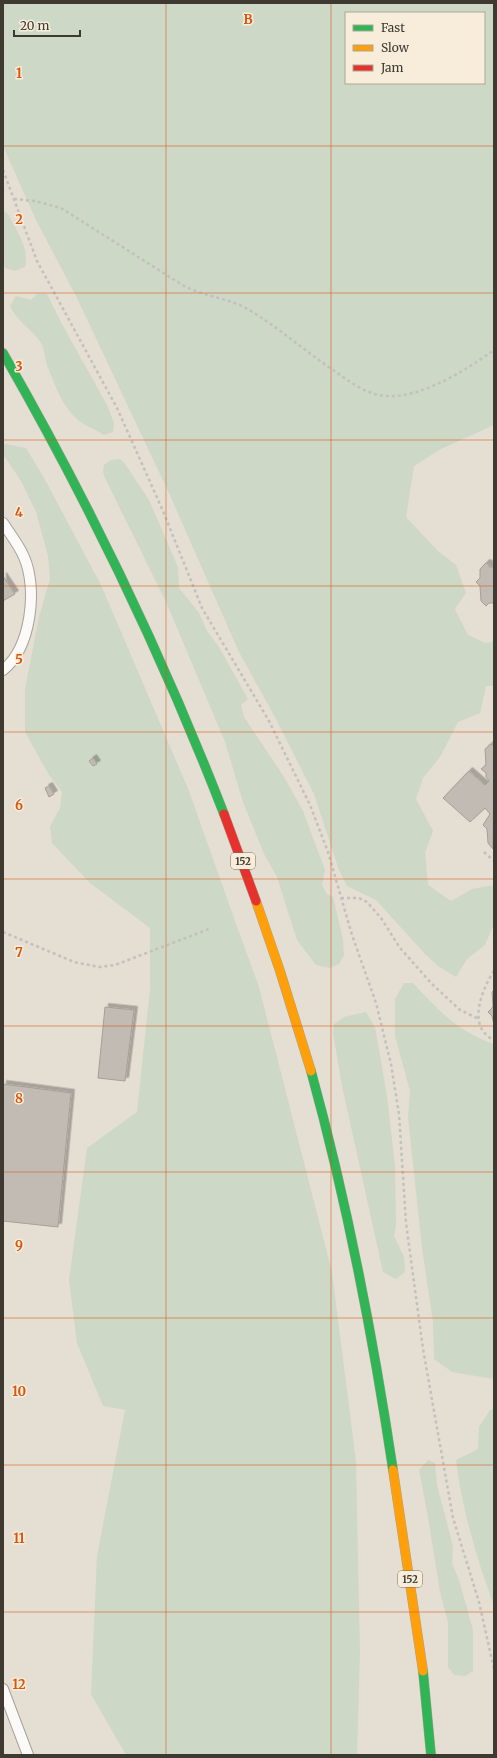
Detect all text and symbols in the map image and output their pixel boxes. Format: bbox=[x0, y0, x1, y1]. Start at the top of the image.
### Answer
text: B bbox=[243, 11, 253, 28]
scale bar bbox=[14, 12, 80, 38]
legend bbox=[345, 12, 485, 84]
text: 20 m bbox=[20, 18, 49, 33]
text: Fast bbox=[381, 20, 405, 35]
text: Slow bbox=[381, 40, 410, 55]
text: Jam bbox=[380, 60, 404, 75]
text: 1 bbox=[16, 65, 22, 82]
text: 2 bbox=[15, 211, 23, 228]
text: 3 bbox=[15, 358, 23, 375]
text: 4 bbox=[15, 504, 24, 521]
text: 5 bbox=[15, 651, 23, 668]
text: 6 bbox=[15, 797, 23, 814]
road number: 152 bbox=[231, 853, 255, 869]
text: 7 bbox=[15, 944, 23, 961]
text: 8 bbox=[15, 1090, 23, 1107]
text: 9 bbox=[15, 1237, 23, 1254]
text: 10 bbox=[12, 1383, 26, 1400]
text: 11 bbox=[13, 1530, 25, 1547]
road number: 152 bbox=[398, 1571, 422, 1587]
text: 12 bbox=[12, 1676, 26, 1693]

